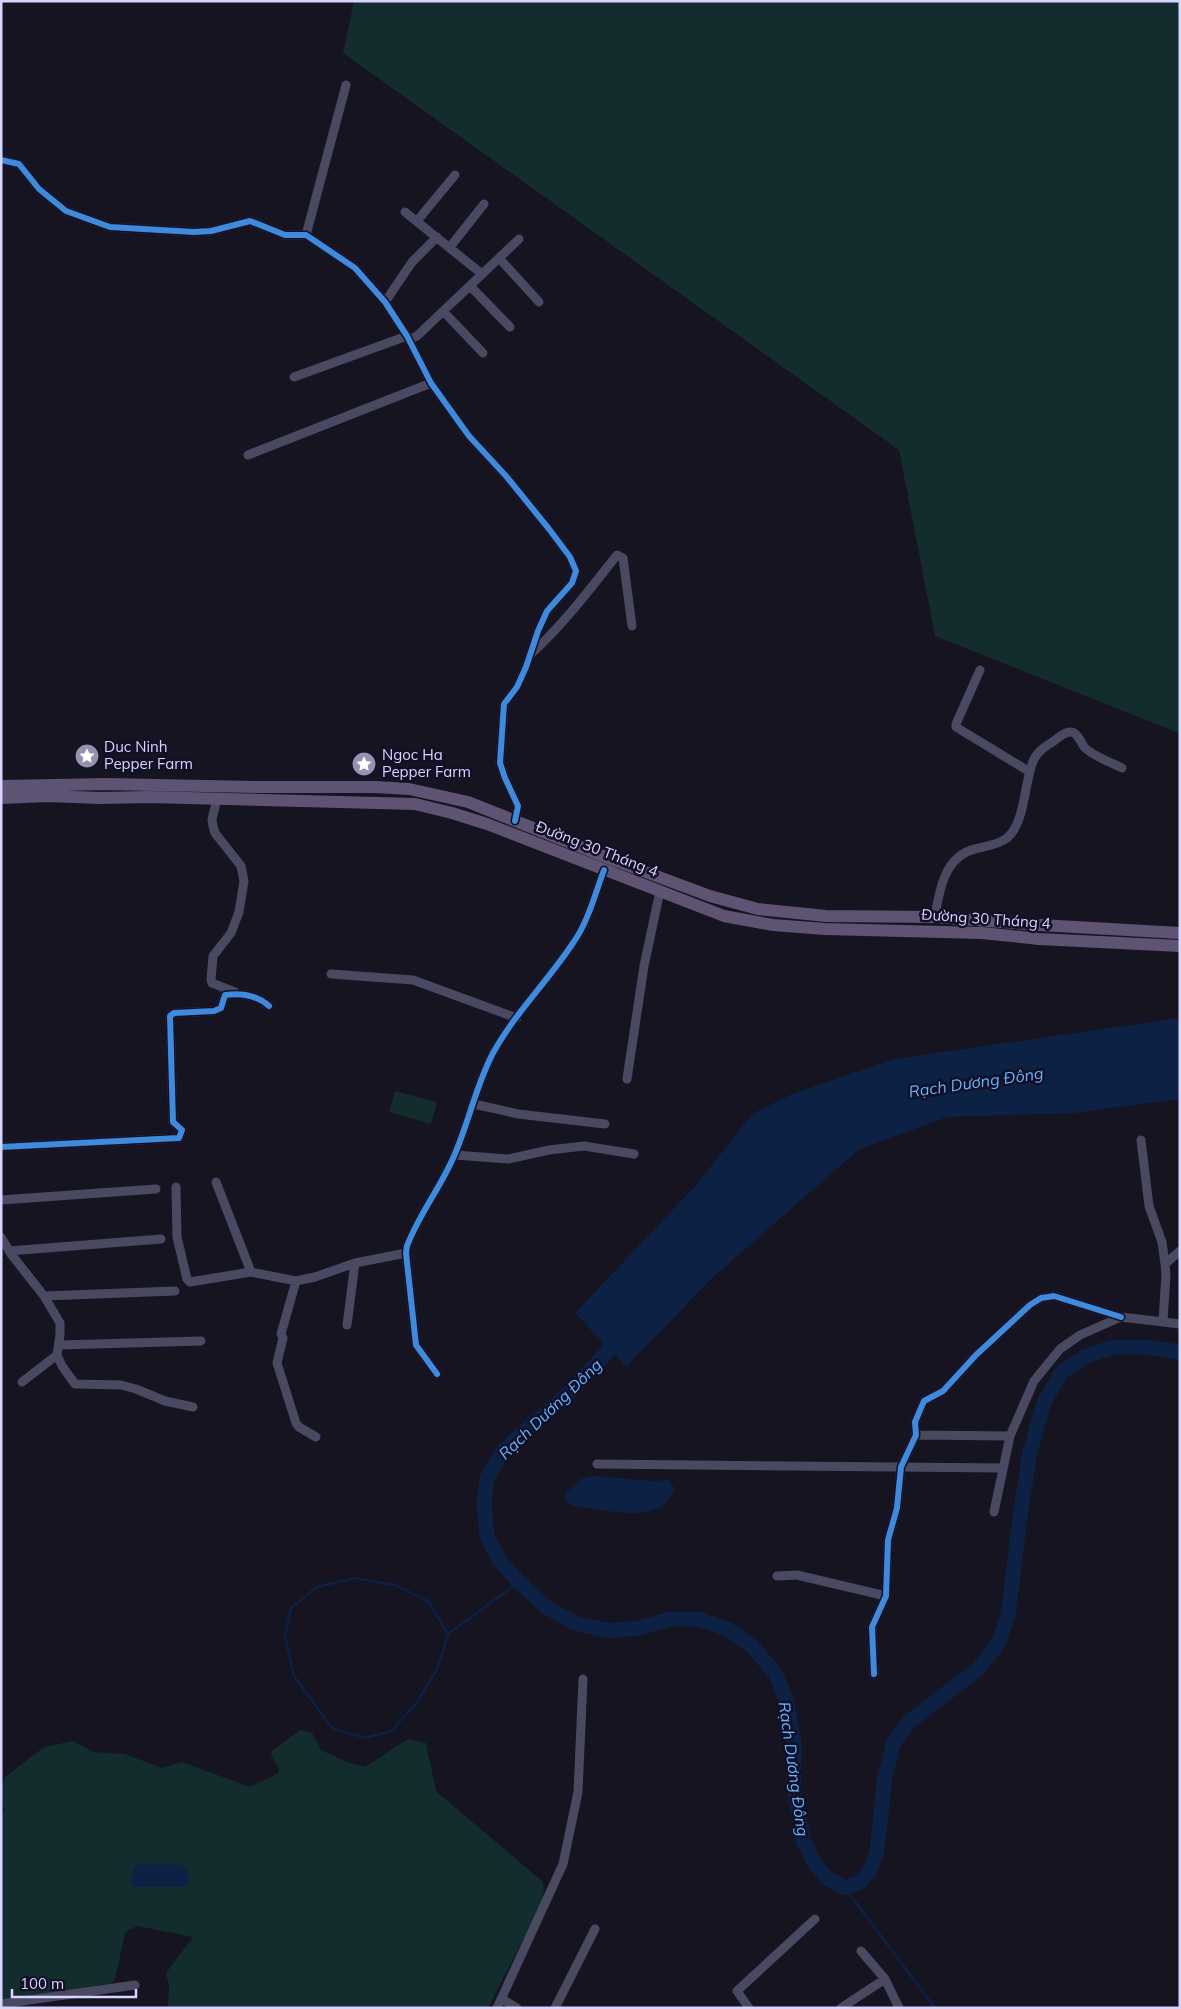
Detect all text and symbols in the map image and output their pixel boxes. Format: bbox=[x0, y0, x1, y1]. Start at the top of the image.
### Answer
place label: Duc Ninh Pepper Farm bbox=[104, 737, 193, 773]
place icon: Duc Ninh Pepper Farm bbox=[74, 743, 100, 769]
place label: Ngoc Ha Pepper Farm bbox=[382, 745, 471, 781]
place icon: Ngoc Ha Pepper Farm bbox=[351, 751, 377, 777]
street label: Đường 30 Tháng 4 bbox=[533, 816, 661, 881]
street label: Đường 30 Tháng 4 bbox=[921, 905, 1051, 933]
water label: Rạch Dương Đông bbox=[907, 1063, 1045, 1101]
water label: Rạch Dương Đông bbox=[494, 1354, 606, 1463]
water label: Rạch Dương Đông bbox=[775, 1700, 813, 1838]
scale bar bbox=[12, 1966, 136, 1998]
text: 100 m bbox=[20, 1974, 64, 1993]

